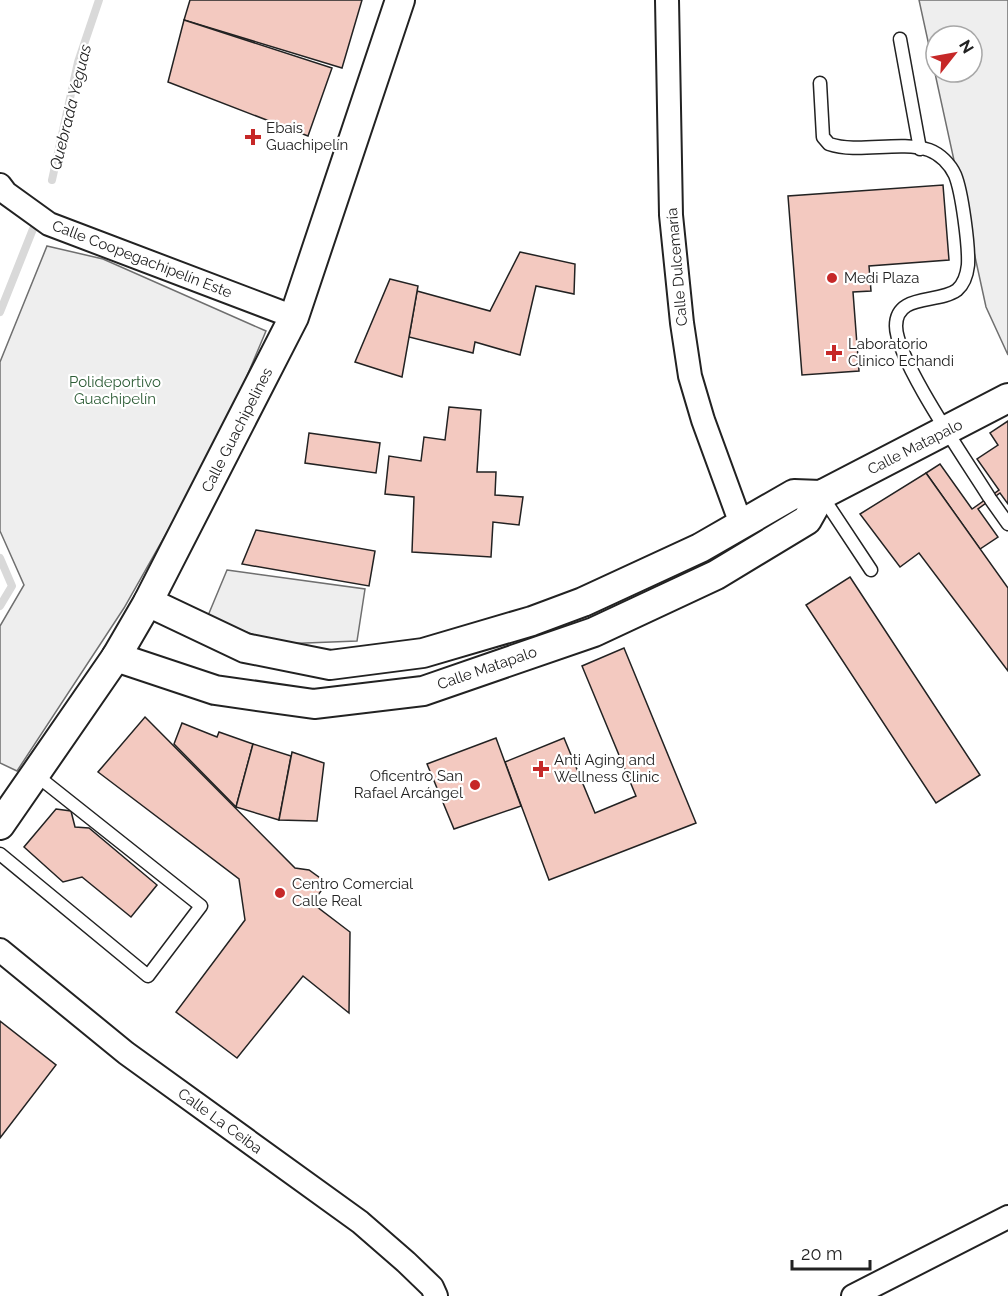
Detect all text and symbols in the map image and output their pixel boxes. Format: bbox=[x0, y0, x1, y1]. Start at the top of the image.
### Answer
north arrow bbox=[924, 24, 984, 84]
text: N bbox=[955, 36, 978, 57]
water label: Quebrada Yeguas bbox=[46, 42, 95, 172]
place label: Ebais Guachipelín bbox=[266, 119, 348, 154]
marker: Ebais Guachipelín bbox=[244, 128, 262, 146]
street label: Calle Dulcemaría bbox=[663, 207, 691, 327]
street label: Calle Coopegachipelín Este bbox=[50, 216, 235, 302]
place label: Medi Plaza bbox=[844, 269, 919, 287]
marker: Medi Plaza bbox=[825, 271, 839, 285]
place label: Laboratorio Clinico Echandi bbox=[848, 335, 954, 370]
marker: Laboratorio Clinico Echandi bbox=[825, 344, 843, 362]
street label: Calle Guachipelines bbox=[198, 365, 276, 495]
park label: Polideportivo Guachipelín bbox=[69, 373, 161, 408]
street label: Calle Matapalo bbox=[865, 415, 966, 479]
street label: Calle Matapalo bbox=[435, 643, 539, 693]
place label: Anti Aging and Wellness Clinic bbox=[554, 751, 659, 786]
marker: Anti Aging and Wellness Clinic bbox=[532, 760, 550, 778]
place label: Oficentro San Rafael Arcángel bbox=[354, 767, 464, 802]
marker: Oficentro San Rafael Arcángel bbox=[468, 778, 482, 792]
place label: Centro Comercial Calle Real bbox=[292, 875, 414, 910]
marker: Centro Comercial Calle Real bbox=[273, 886, 287, 900]
street label: Calle La Ceiba bbox=[174, 1084, 266, 1158]
scale bar bbox=[792, 1233, 870, 1271]
text: 20 m bbox=[801, 1243, 843, 1264]

